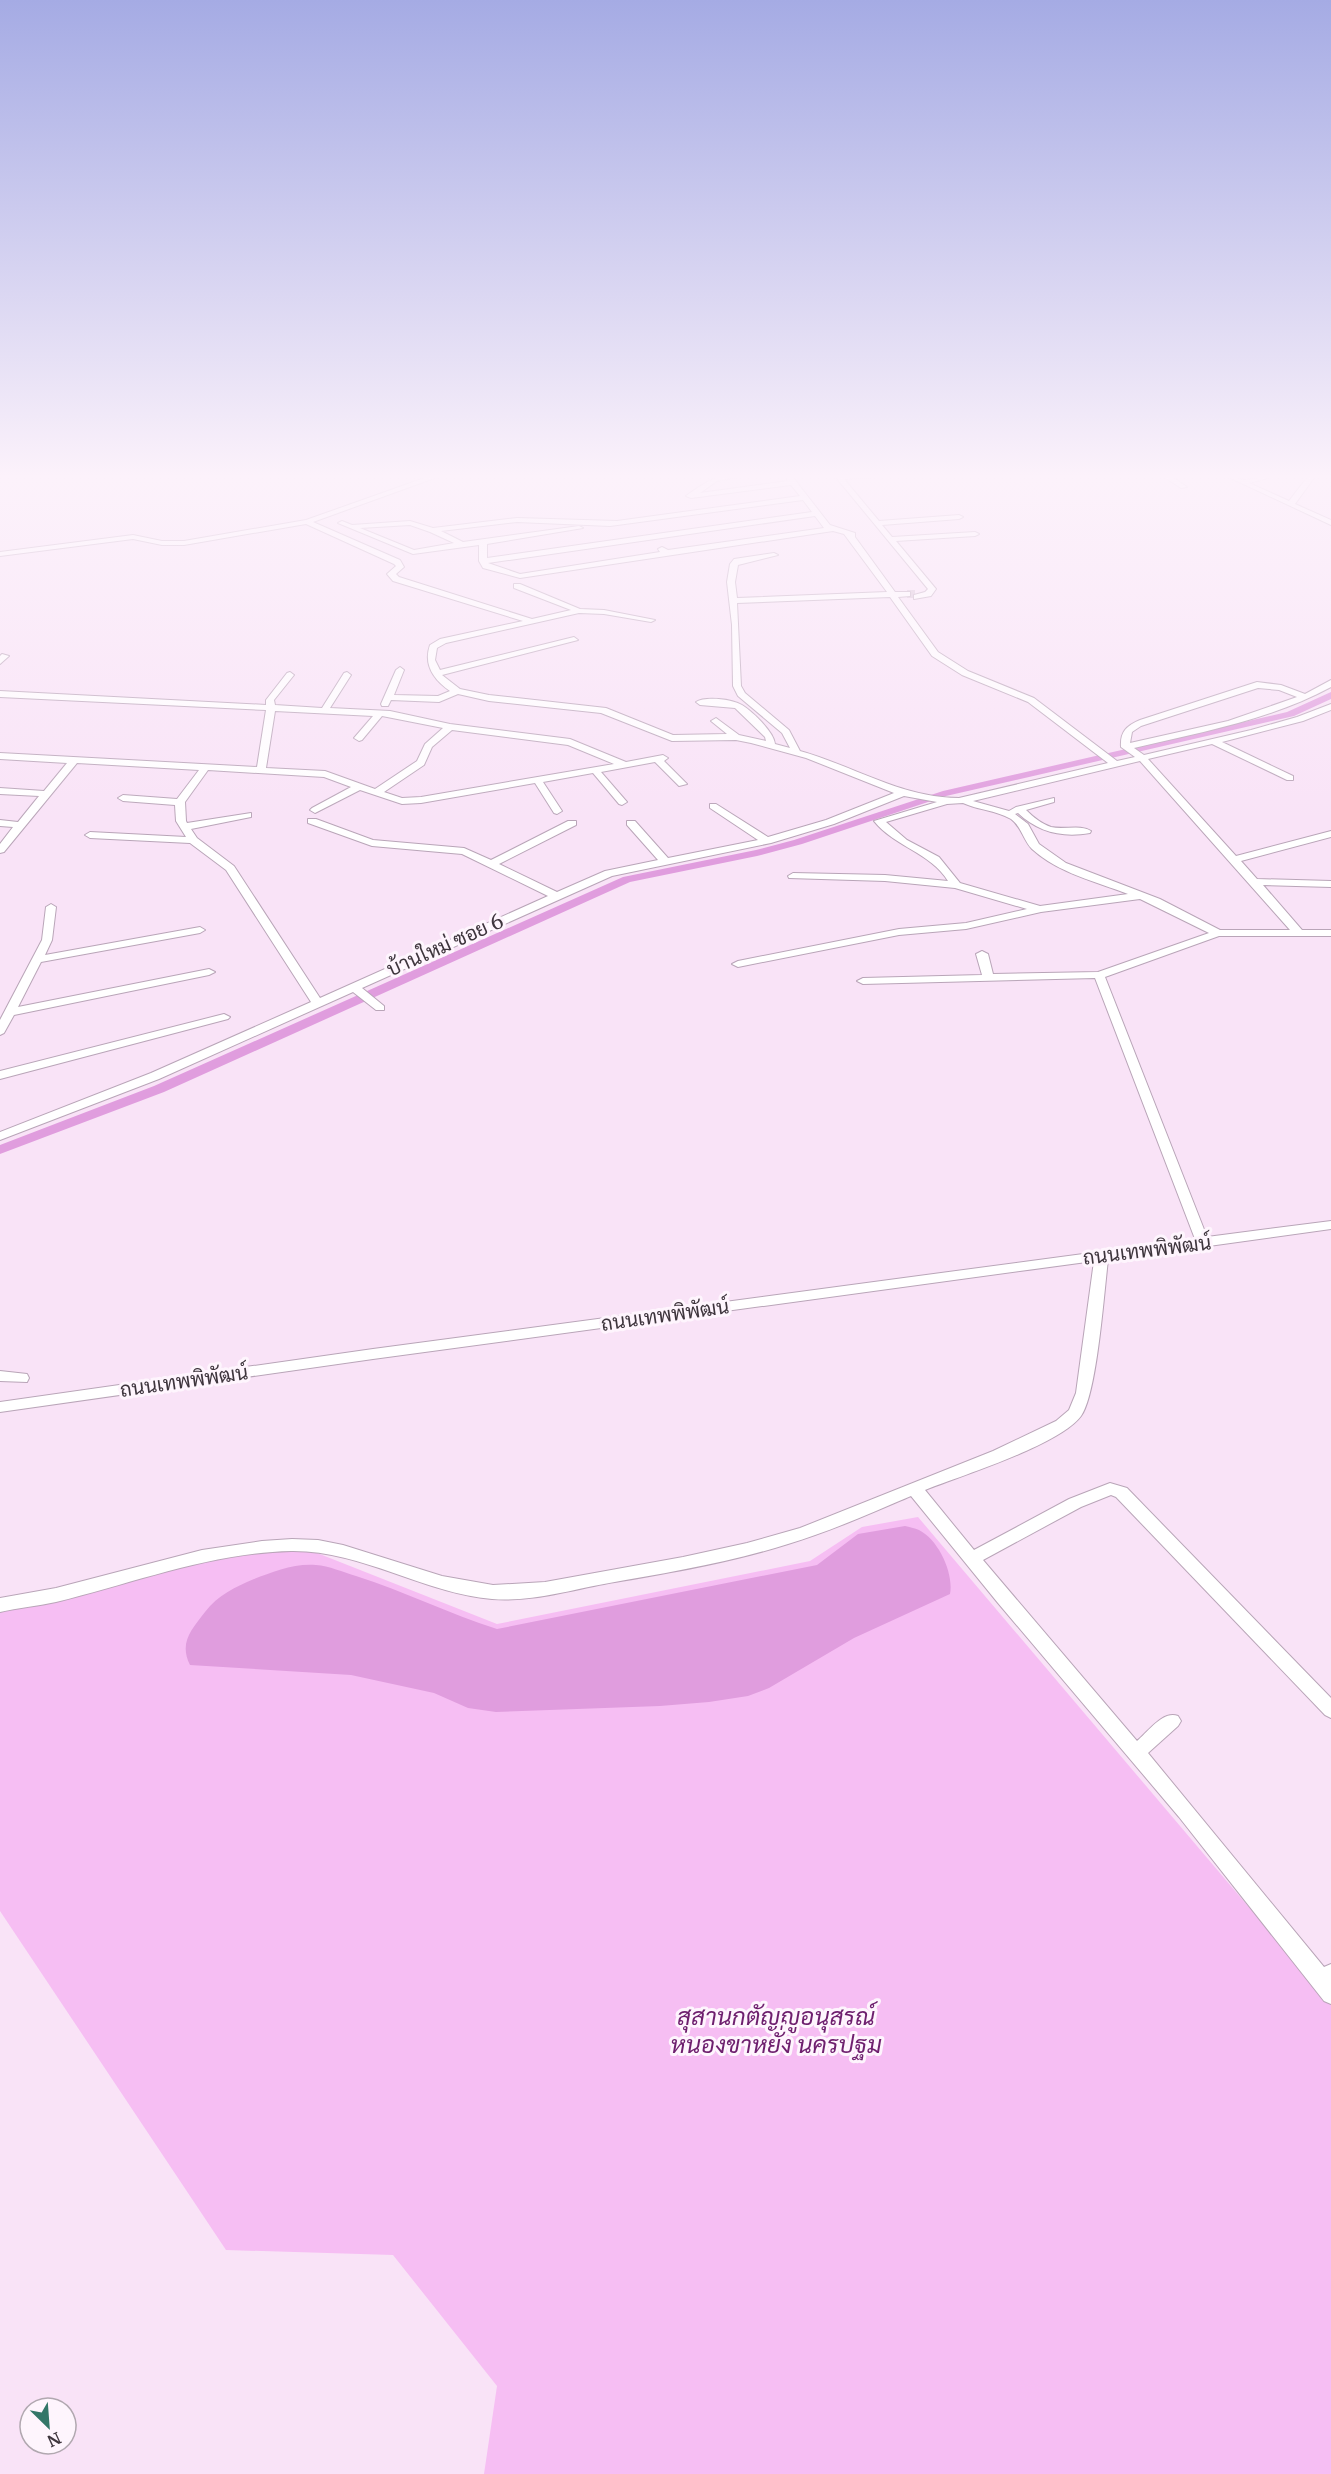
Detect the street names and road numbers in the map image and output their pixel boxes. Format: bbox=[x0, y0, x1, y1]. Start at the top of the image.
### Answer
street label: บ้านใหม่ ซอย 6 bbox=[383, 908, 507, 981]
street label: ถนนเทพพิพัฒน์ bbox=[1081, 1228, 1212, 1270]
street label: ถนนเทพพิพัฒน์ bbox=[599, 1292, 731, 1336]
street label: ถนนเทพพิพัฒน์ bbox=[118, 1358, 250, 1402]

